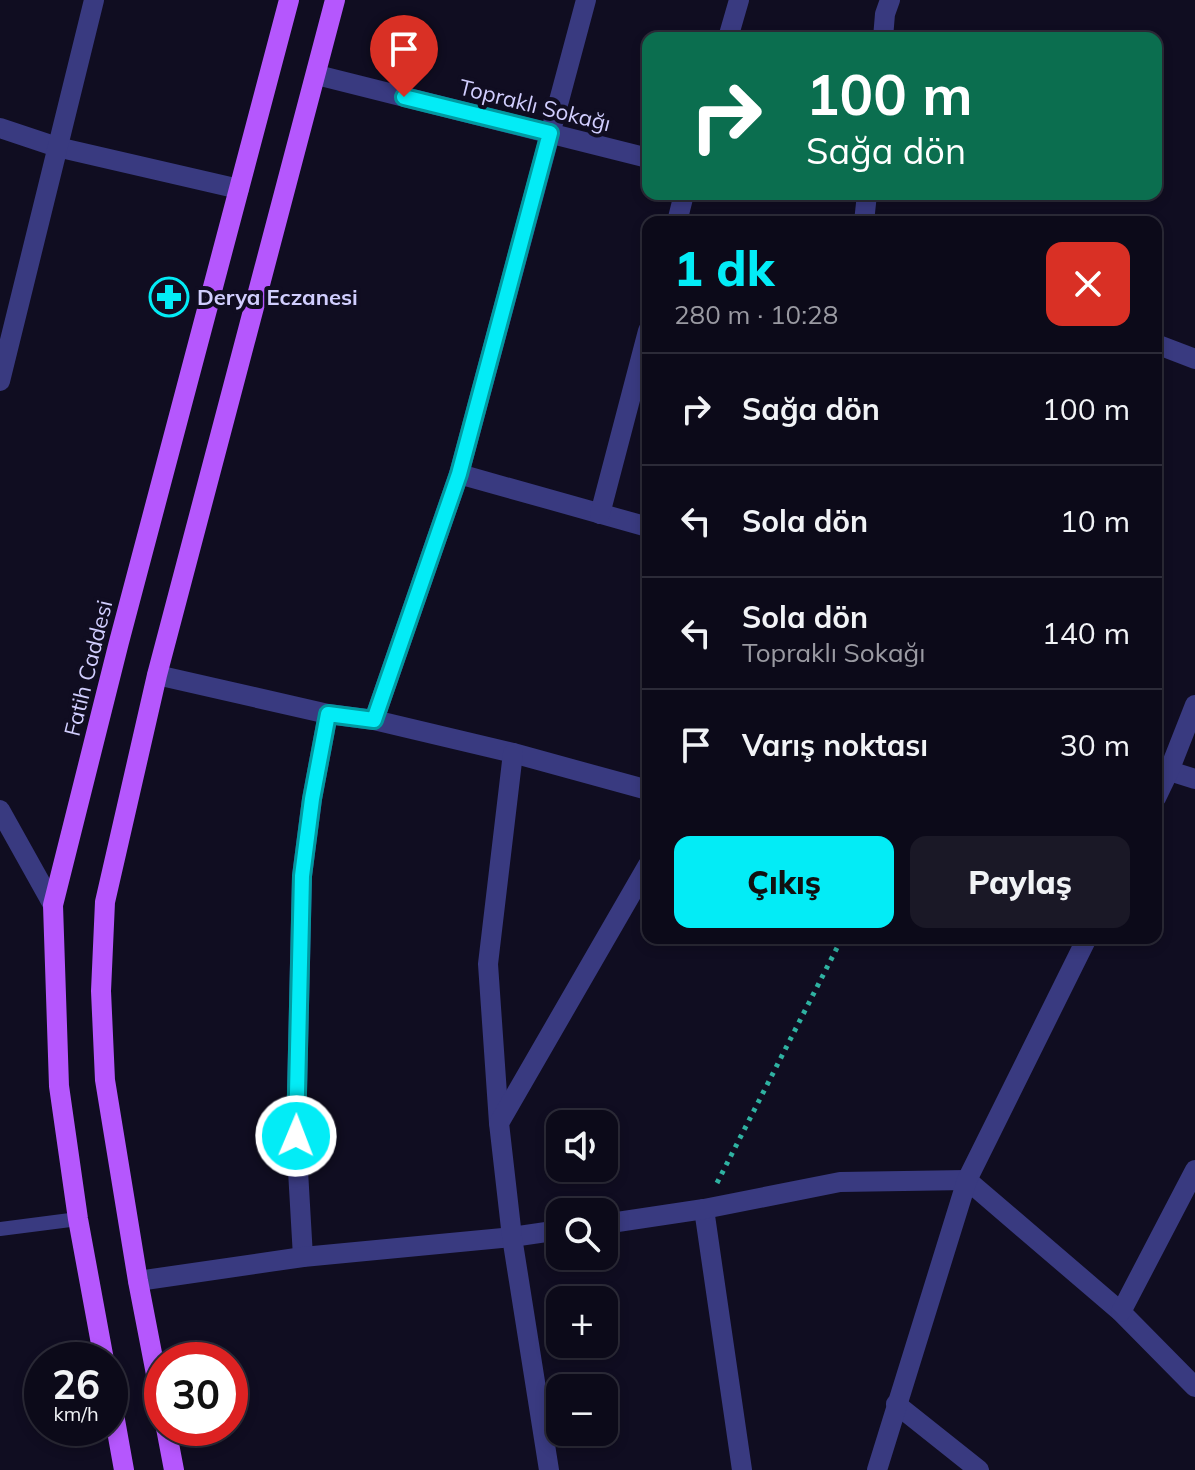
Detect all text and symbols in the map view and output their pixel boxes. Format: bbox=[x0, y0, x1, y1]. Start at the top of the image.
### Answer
pin bbox=[370, 15, 438, 97]
icon: arrive bbox=[382, 27, 426, 71]
text: 100 m bbox=[806, 59, 973, 129]
icon: right bbox=[674, 64, 778, 168]
street label: Topraklı Sokağı bbox=[456, 73, 614, 137]
text: Sağa dön bbox=[806, 128, 966, 173]
text: 1 dk bbox=[674, 238, 774, 298]
button: close bbox=[1046, 242, 1130, 326]
pharmacy icon: Derya Eczanesi bbox=[148, 276, 190, 318]
place label: Derya Eczanesi bbox=[197, 283, 358, 311]
text: 280 m · 10:28 bbox=[674, 298, 838, 331]
icon: right bbox=[674, 387, 718, 431]
text: Sağa dön bbox=[742, 390, 880, 428]
text: 100 m bbox=[1042, 390, 1130, 428]
icon: left bbox=[674, 499, 718, 543]
text: Sola dön bbox=[742, 502, 868, 540]
text: 10 m bbox=[1060, 502, 1130, 540]
street label: Fatih Caddesi bbox=[58, 597, 118, 739]
text: Sola dön bbox=[742, 598, 868, 636]
icon: left bbox=[674, 611, 718, 655]
text: 140 m bbox=[1042, 614, 1130, 652]
text: Topraklı Sokağı bbox=[742, 636, 925, 669]
icon: arrive bbox=[674, 723, 718, 767]
text: Varış noktası bbox=[742, 726, 928, 764]
text: 30 m bbox=[1060, 726, 1130, 764]
button: Çıkış bbox=[674, 836, 894, 928]
button: Paylaş bbox=[910, 836, 1130, 928]
position arrow bbox=[254, 1094, 338, 1178]
map controls bbox=[546, 1110, 618, 1446]
button: sound bbox=[546, 1110, 618, 1182]
button: search bbox=[546, 1198, 618, 1270]
button: + bbox=[546, 1286, 618, 1358]
speed limit sign: 30 bbox=[144, 1342, 248, 1446]
text: 26 bbox=[52, 1359, 100, 1409]
button: − bbox=[546, 1374, 618, 1446]
text: km/h bbox=[53, 1401, 99, 1426]

